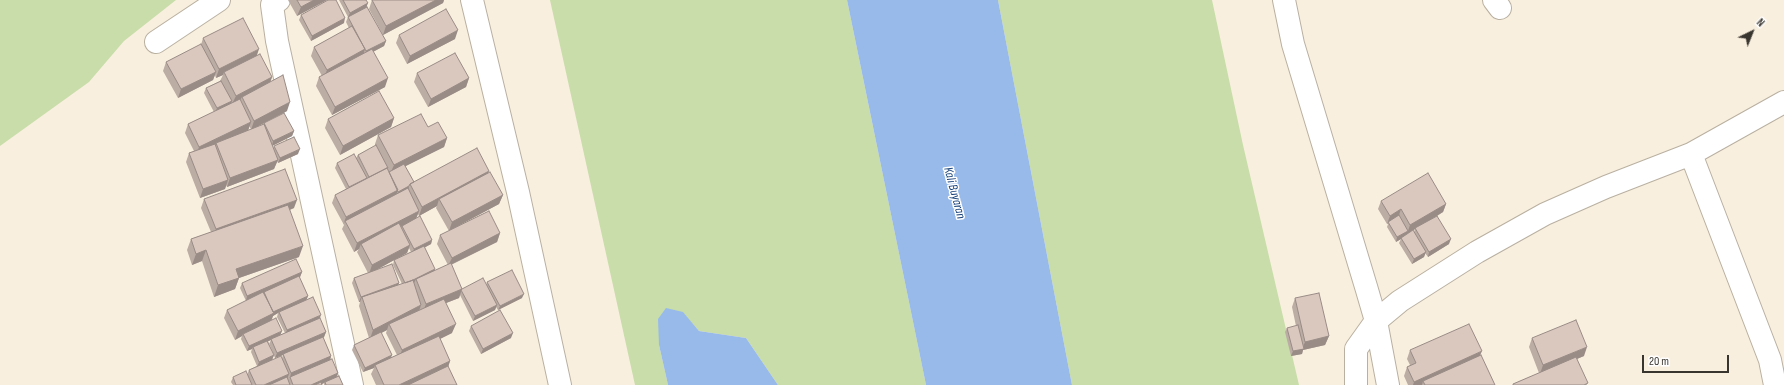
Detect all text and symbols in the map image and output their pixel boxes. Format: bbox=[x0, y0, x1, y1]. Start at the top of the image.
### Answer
north arrow bbox=[1732, 12, 1772, 52]
text: N bbox=[1754, 16, 1767, 30]
water label: Kali Buyaran bbox=[940, 165, 968, 221]
scale bar bbox=[1644, 347, 1731, 373]
text: 20 m bbox=[1649, 354, 1669, 369]

